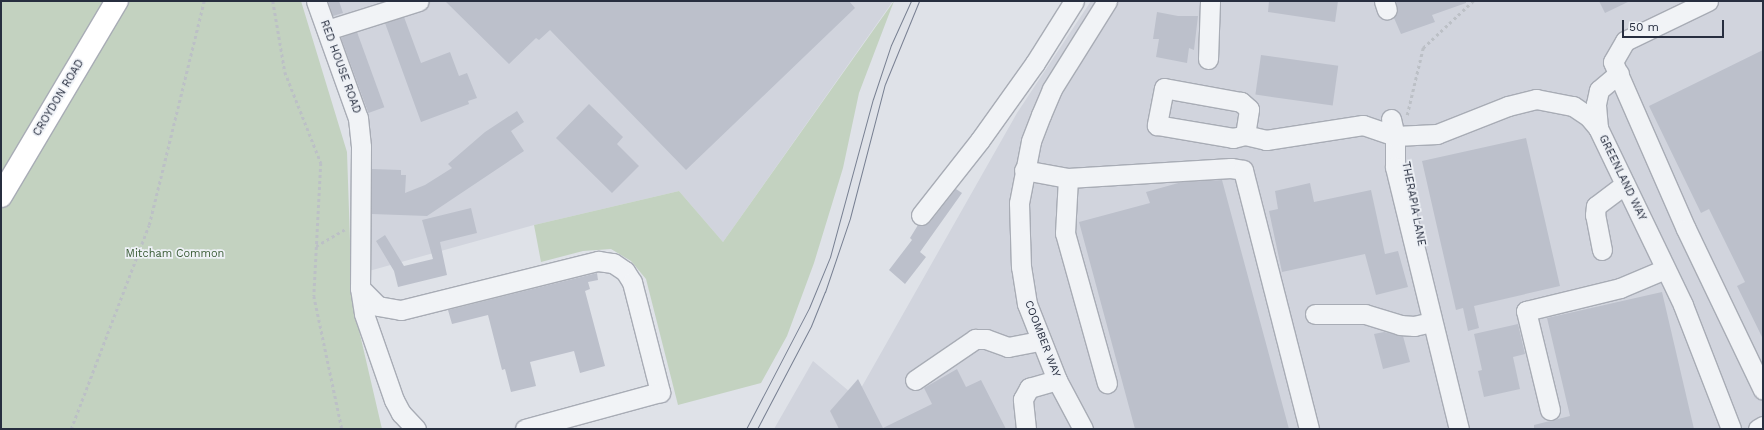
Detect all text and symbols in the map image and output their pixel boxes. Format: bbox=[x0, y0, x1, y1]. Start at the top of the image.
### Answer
scale bar bbox=[1624, 12, 1726, 38]
street label: RED HOUSE ROAD bbox=[317, 19, 363, 115]
text: 50 m bbox=[1629, 20, 1659, 34]
street label: CROYDON ROAD bbox=[31, 57, 87, 139]
street label: GREENLAND WAY bbox=[1595, 133, 1649, 223]
street label: THERAPIA LANE bbox=[1398, 160, 1428, 248]
park label: Mitcham Common bbox=[126, 247, 224, 261]
street label: COOMBER WAY bbox=[1021, 299, 1063, 379]

